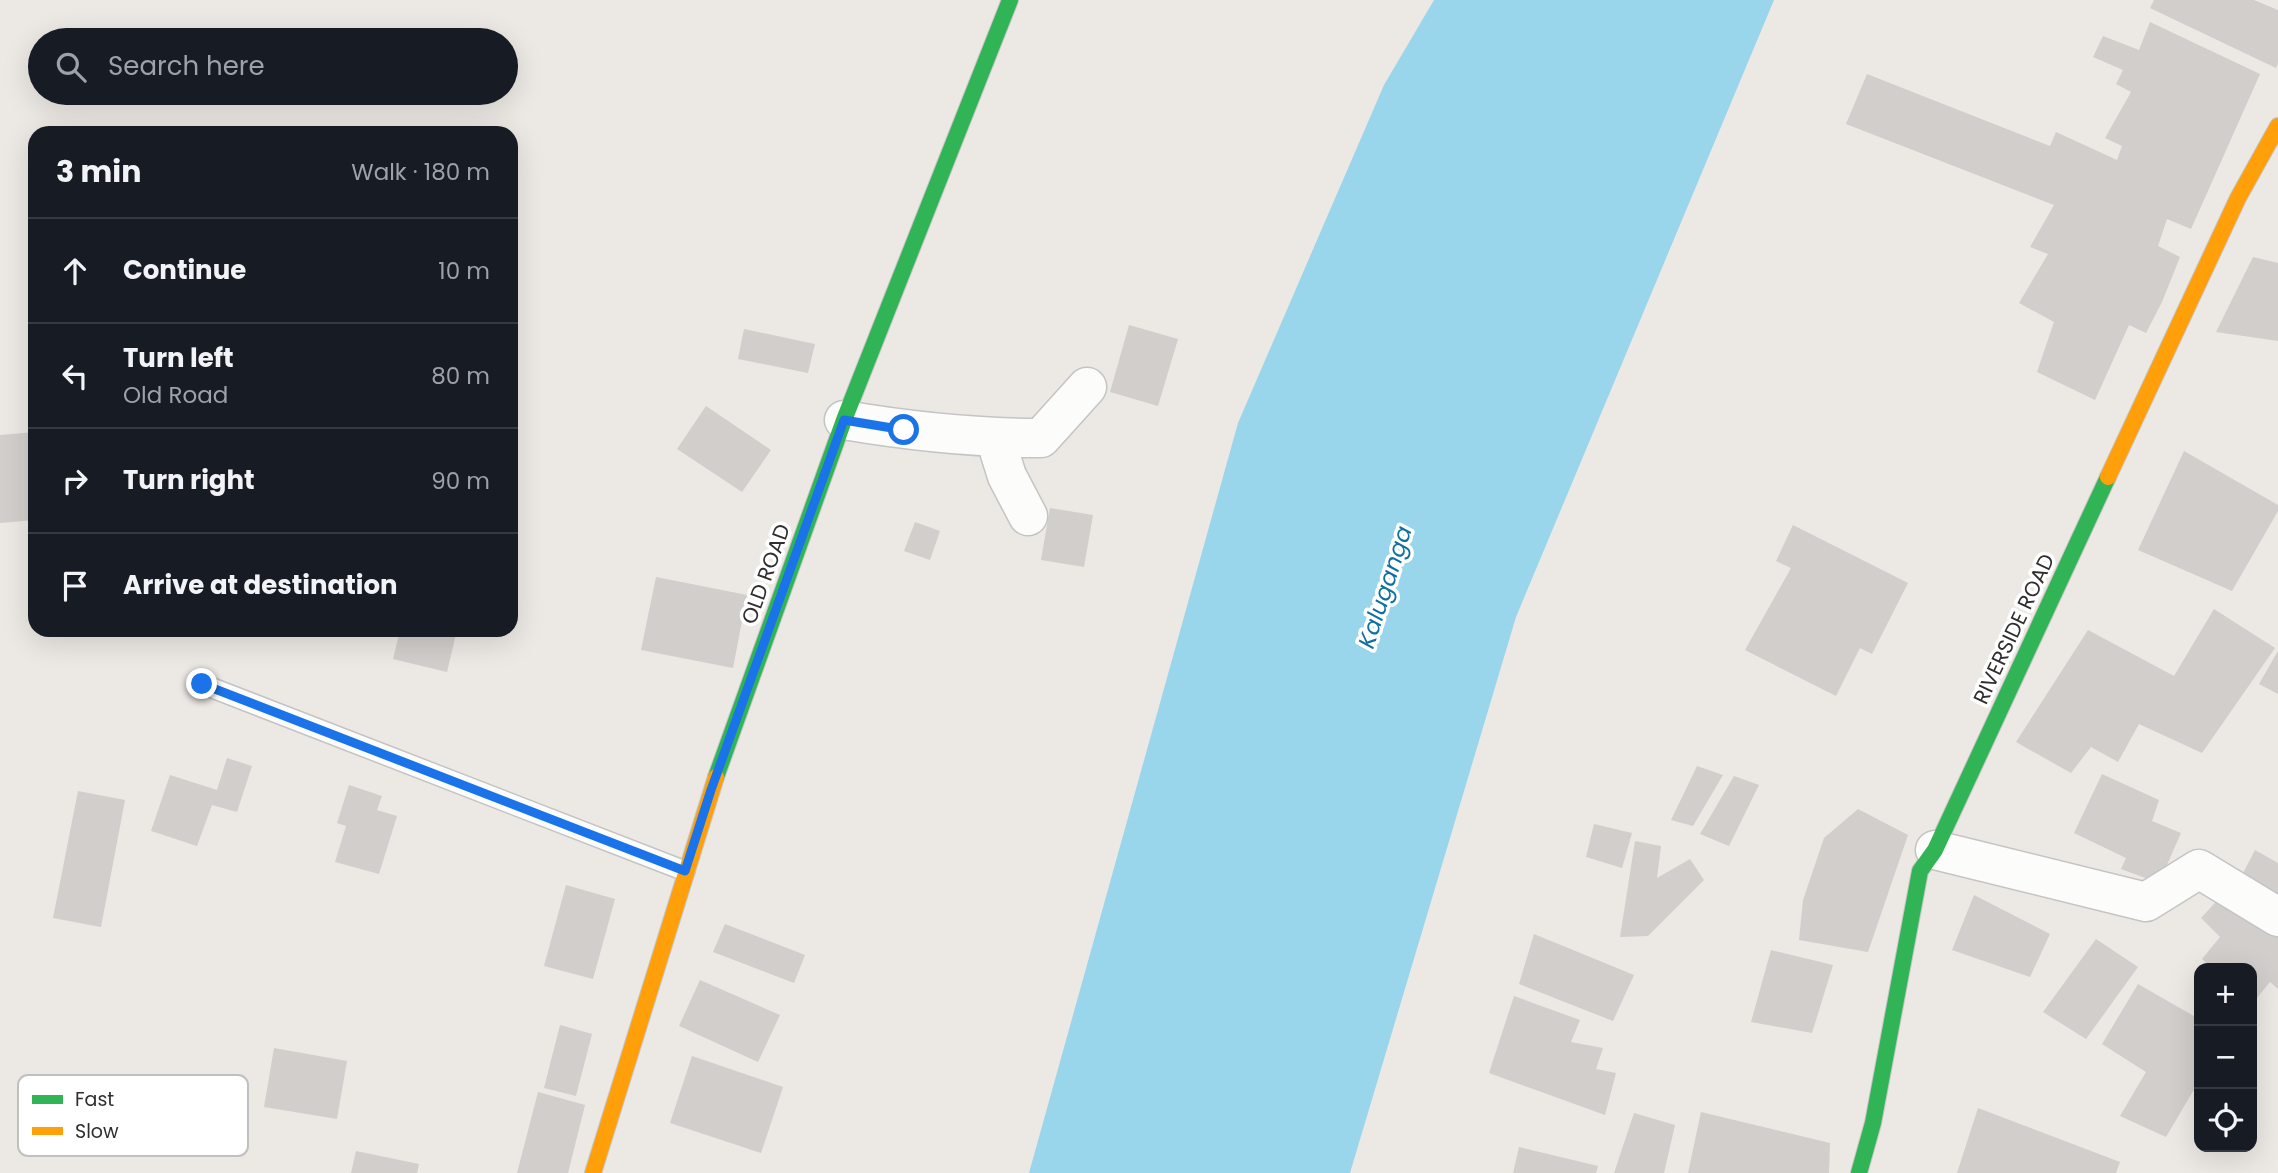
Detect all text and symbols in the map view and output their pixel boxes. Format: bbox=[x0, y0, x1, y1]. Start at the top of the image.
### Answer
search box bbox=[28, 28, 518, 105]
icon: search bbox=[52, 48, 90, 86]
text: Search here bbox=[108, 48, 265, 84]
text: 3 min bbox=[56, 150, 141, 193]
text: Walk · 180 m bbox=[351, 156, 490, 188]
icon: ahead bbox=[56, 252, 94, 290]
text: Continue bbox=[123, 252, 246, 288]
text: 10 m bbox=[438, 255, 490, 287]
text: Turn left bbox=[123, 340, 234, 376]
icon: left bbox=[56, 357, 94, 395]
text: 80 m bbox=[431, 360, 490, 392]
text: Old Road bbox=[123, 379, 228, 411]
route start bbox=[888, 414, 919, 445]
icon: right bbox=[56, 462, 94, 500]
text: Turn right bbox=[123, 462, 255, 498]
text: 90 m bbox=[431, 465, 490, 497]
street label: OLD ROAD bbox=[734, 520, 797, 628]
water label: Kaluganga bbox=[1350, 522, 1420, 652]
street label: RIVERSIDE ROAD bbox=[1966, 549, 2061, 709]
icon: arrive bbox=[56, 567, 94, 605]
text: Arrive at destination bbox=[123, 567, 398, 603]
route end bbox=[186, 668, 217, 699]
map controls bbox=[2194, 963, 2257, 1152]
button: + bbox=[2194, 963, 2257, 1026]
button: − bbox=[2194, 1026, 2257, 1089]
legend bbox=[18, 1075, 248, 1156]
text: Fast bbox=[75, 1086, 114, 1113]
button: locate bbox=[2194, 1089, 2257, 1152]
text: Slow bbox=[75, 1118, 119, 1145]

